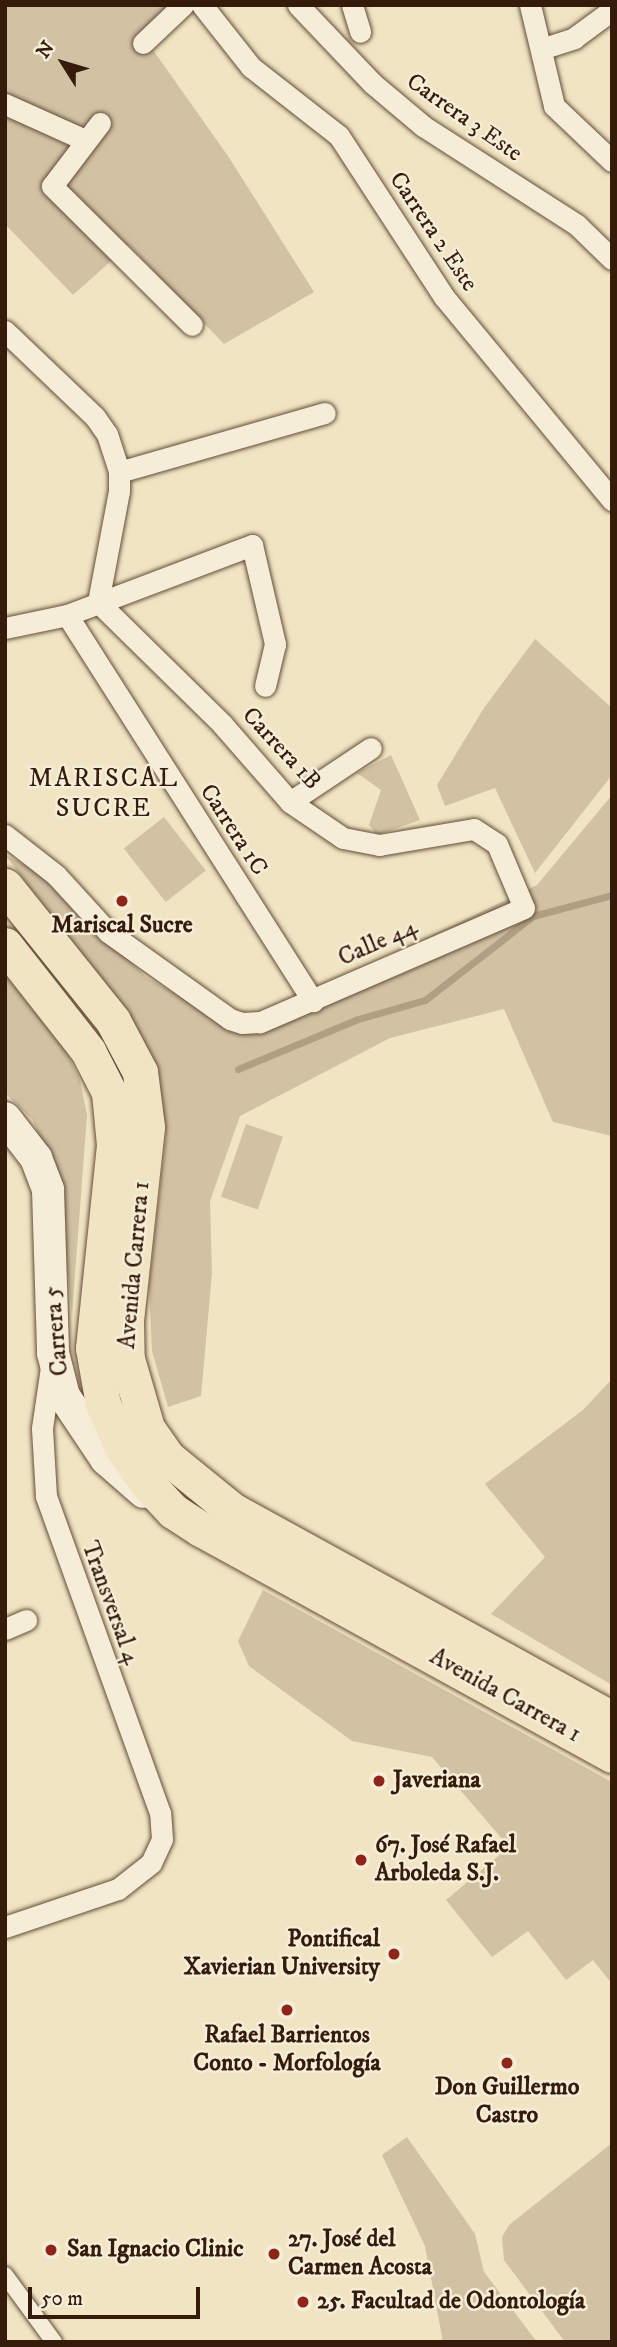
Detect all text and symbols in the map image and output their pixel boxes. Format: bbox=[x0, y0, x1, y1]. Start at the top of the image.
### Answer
north arrow bbox=[28, 28, 98, 98]
text: N bbox=[32, 37, 60, 63]
street label: Carrera 3 Este bbox=[400, 68, 528, 168]
street label: Carrera 2 Este bbox=[383, 167, 483, 297]
street label: Carrera 1B bbox=[236, 702, 326, 796]
district label: MARISCAL SUCRE bbox=[30, 763, 178, 824]
street label: Carrera 1C bbox=[193, 779, 273, 881]
marker: Mariscal Sucre bbox=[114, 893, 130, 909]
place label: Mariscal Sucre bbox=[51, 912, 193, 940]
street label: Calle 44 bbox=[334, 913, 422, 973]
street label: Avenida Carrera 1 bbox=[113, 1180, 157, 1350]
street label: Carrera 5 bbox=[39, 1285, 75, 1377]
street label: Transversal 4 bbox=[74, 1537, 146, 1669]
street label: Avenida Carrera 1 bbox=[424, 1643, 586, 1749]
place label: Javeriana bbox=[393, 1767, 481, 1795]
marker: Javeriana bbox=[371, 1773, 387, 1789]
place label: 67. José Rafael Arboleda S.J. bbox=[375, 1832, 516, 1888]
marker: 67. José Rafael Arboleda S.J. bbox=[353, 1852, 369, 1868]
place label: Pontifical Xavierian University bbox=[183, 1926, 380, 1982]
marker: Pontifical Xavierian University bbox=[386, 1946, 402, 1962]
marker: Rafael Barrientos Conto - Morfología bbox=[279, 2002, 295, 2018]
place label: Rafael Barrientos Conto - Morfología bbox=[193, 2022, 381, 2078]
marker: Don Guillermo Castro bbox=[499, 2055, 515, 2071]
place label: Don Guillermo Castro bbox=[435, 2074, 579, 2130]
place label: 27. José del Carmen Acosta bbox=[288, 2226, 432, 2282]
place label: San Ignacio Clinic bbox=[67, 2236, 244, 2264]
marker: San Ignacio Clinic bbox=[41, 2240, 61, 2260]
marker: 27. José del Carmen Acosta bbox=[266, 2246, 282, 2262]
scale bar bbox=[32, 2274, 203, 2318]
text: 50 m bbox=[41, 2286, 83, 2312]
place label: 25. Facultad de Odontología bbox=[317, 2288, 585, 2316]
marker: 25. Facultad de Odontología bbox=[295, 2294, 311, 2310]

